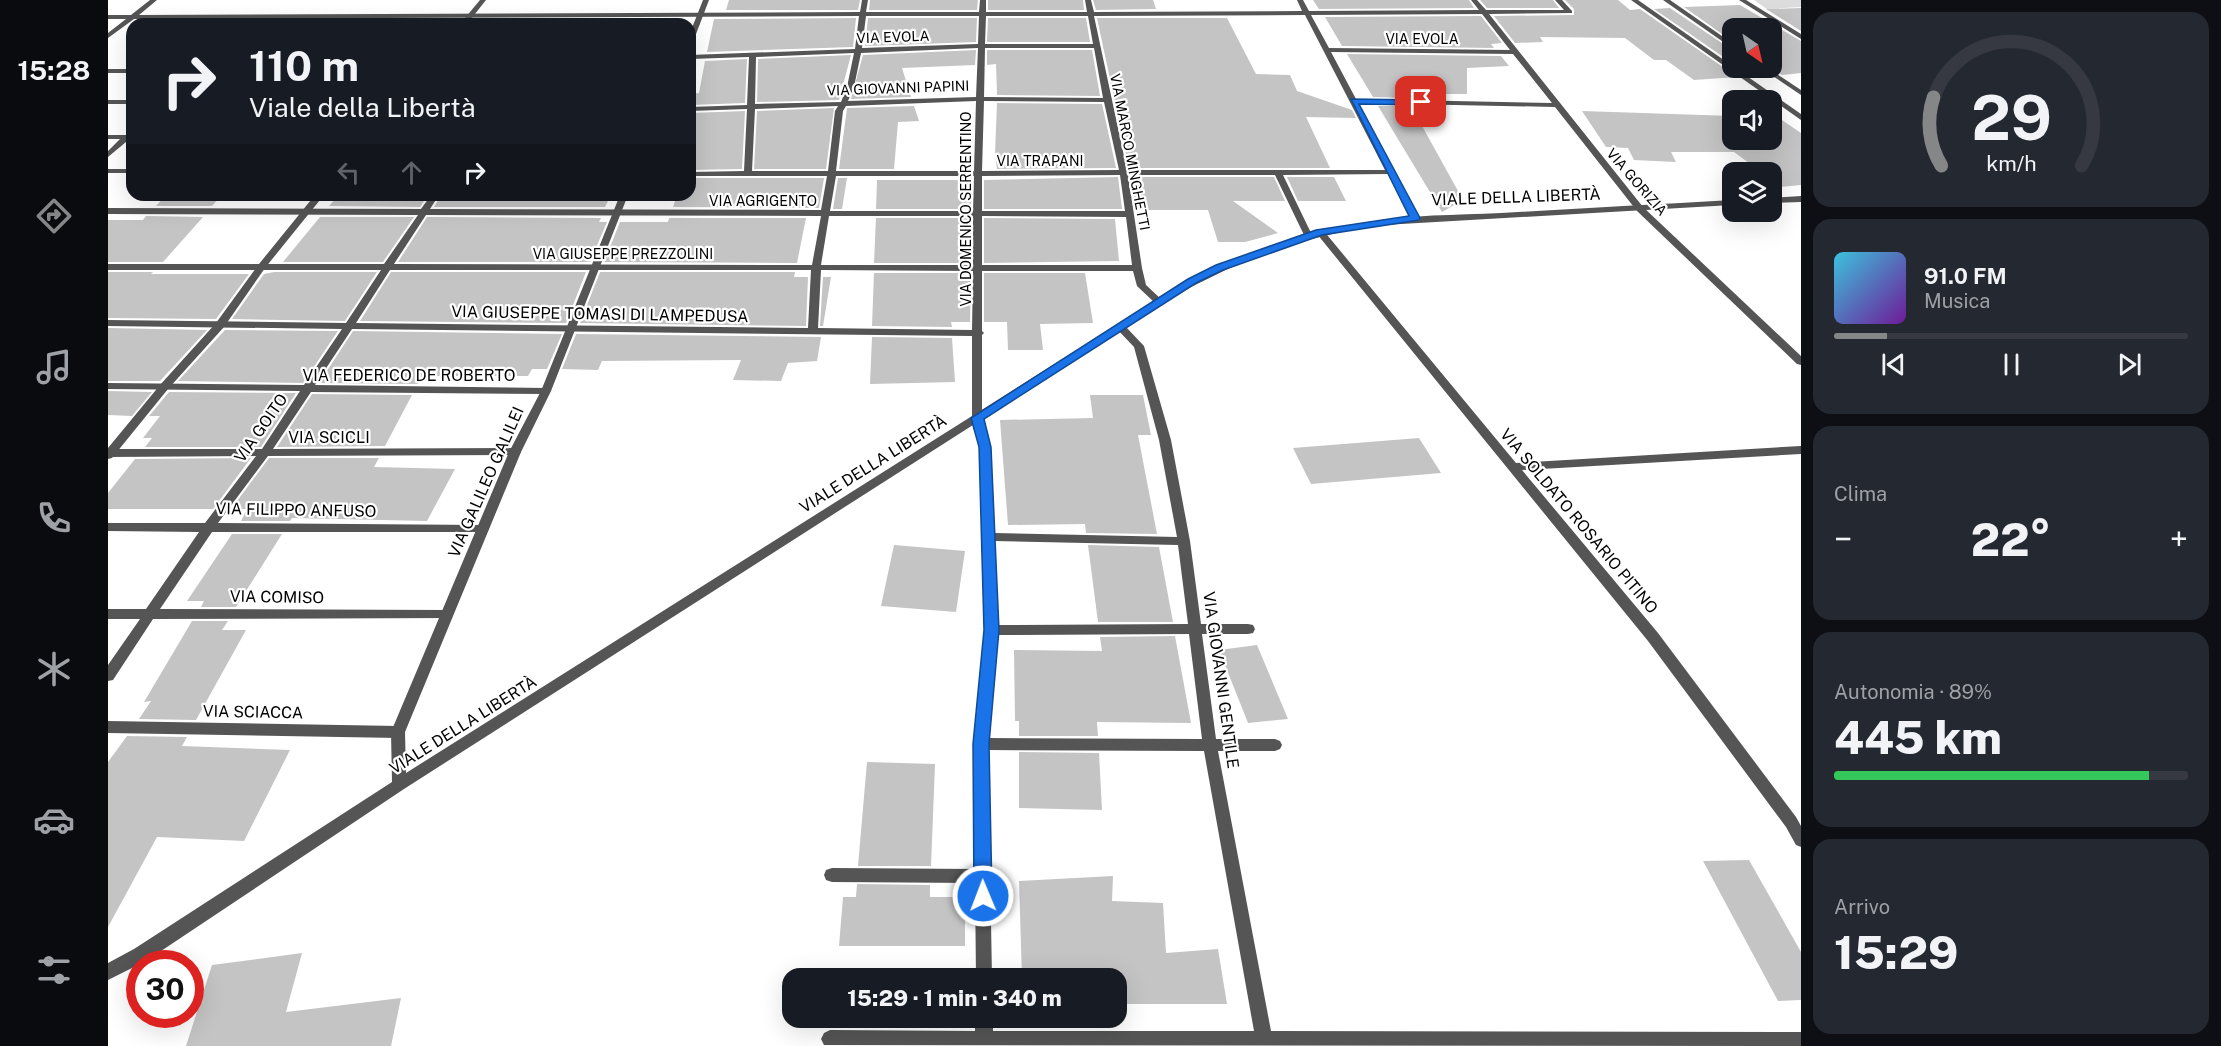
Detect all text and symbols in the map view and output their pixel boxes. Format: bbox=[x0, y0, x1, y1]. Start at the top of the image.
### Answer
north arrow bbox=[1722, 18, 1782, 78]
map controls bbox=[1722, 18, 1782, 222]
street label: VIA EVOLA bbox=[856, 28, 930, 46]
street label: VIA EVOLA bbox=[1385, 31, 1459, 47]
text: 110 m bbox=[249, 41, 359, 90]
icon: right bbox=[150, 42, 228, 120]
text: 15:28 bbox=[18, 54, 90, 86]
street label: VIA MARCO MINGHETTI bbox=[1107, 72, 1153, 232]
pin bbox=[1395, 76, 1446, 127]
street label: VIA GIOVANNI PAPINI bbox=[826, 78, 970, 98]
text: 29 bbox=[1971, 82, 2051, 155]
icon: arrive bbox=[1404, 85, 1437, 118]
button: sound bbox=[1722, 90, 1782, 150]
text: Viale della Libertà bbox=[249, 91, 476, 123]
street label: VIA DOMENICO SERRENTINO bbox=[958, 111, 974, 307]
street label: VIA GORIZIA bbox=[1604, 145, 1670, 219]
text: km/h bbox=[1986, 152, 2036, 177]
street label: VIA TRAPANI bbox=[996, 153, 1084, 169]
icon: left bbox=[332, 156, 365, 189]
icon: ahead bbox=[395, 156, 428, 189]
icon: right bbox=[458, 156, 491, 189]
button: layers bbox=[1722, 162, 1782, 222]
street label: VIALE DELLA LIBERTÀ bbox=[1431, 184, 1601, 209]
street label: VIA AGRIGENTO bbox=[709, 193, 817, 209]
icon: directions bbox=[33, 195, 75, 237]
street label: VIA GIUSEPPE PREZZOLINI bbox=[533, 246, 713, 262]
text: 91.0 FM bbox=[1924, 263, 2007, 289]
text: Musica bbox=[1924, 289, 1990, 313]
street label: VIA GIUSEPPE TOMASI DI LAMPEDUSA bbox=[451, 302, 749, 326]
icon: music bbox=[33, 346, 75, 388]
icon: previous bbox=[1877, 348, 1910, 381]
icon: pause bbox=[1995, 348, 2028, 381]
icon: next bbox=[2113, 348, 2146, 381]
street label: VIA FEDERICO DE ROBERTO bbox=[302, 366, 516, 385]
street label: VIA GOITO bbox=[230, 390, 292, 466]
street label: VIA GALILEO GALILEI bbox=[444, 404, 528, 560]
street label: VIALE DELLA LIBERTÀ bbox=[796, 410, 950, 517]
street label: VIA SOLDATO ROSARIO PITINO bbox=[1496, 425, 1662, 617]
street label: VIA SCICLI bbox=[288, 428, 370, 447]
text: Clima bbox=[1834, 482, 1887, 506]
icon: phone bbox=[33, 497, 75, 539]
street label: VIA FILIPPO ANFUSO bbox=[215, 499, 377, 521]
text: 22° bbox=[1971, 513, 2051, 566]
text: − bbox=[1834, 520, 1852, 558]
text: + bbox=[2170, 520, 2188, 558]
street label: VIA COMISO bbox=[230, 587, 324, 607]
street label: VIA GIOVANNI GENTILE bbox=[1199, 590, 1243, 770]
icon: climate bbox=[33, 648, 75, 690]
street label: VIALE DELLA LIBERTÀ bbox=[386, 671, 540, 778]
text: Autonomia · 89% bbox=[1834, 680, 1992, 704]
street label: VIA SCIACCA bbox=[203, 702, 303, 722]
text: 445 km bbox=[1834, 711, 2002, 764]
icon: car bbox=[33, 799, 75, 841]
position arrow bbox=[951, 864, 1015, 928]
text: Arrivo bbox=[1834, 895, 1890, 919]
text: 15:29 bbox=[1834, 926, 1958, 979]
icon: filters bbox=[33, 949, 75, 991]
speed limit sign: 30 bbox=[126, 950, 204, 1028]
text: 15:29 · 1 min · 340 m bbox=[847, 985, 1062, 1011]

